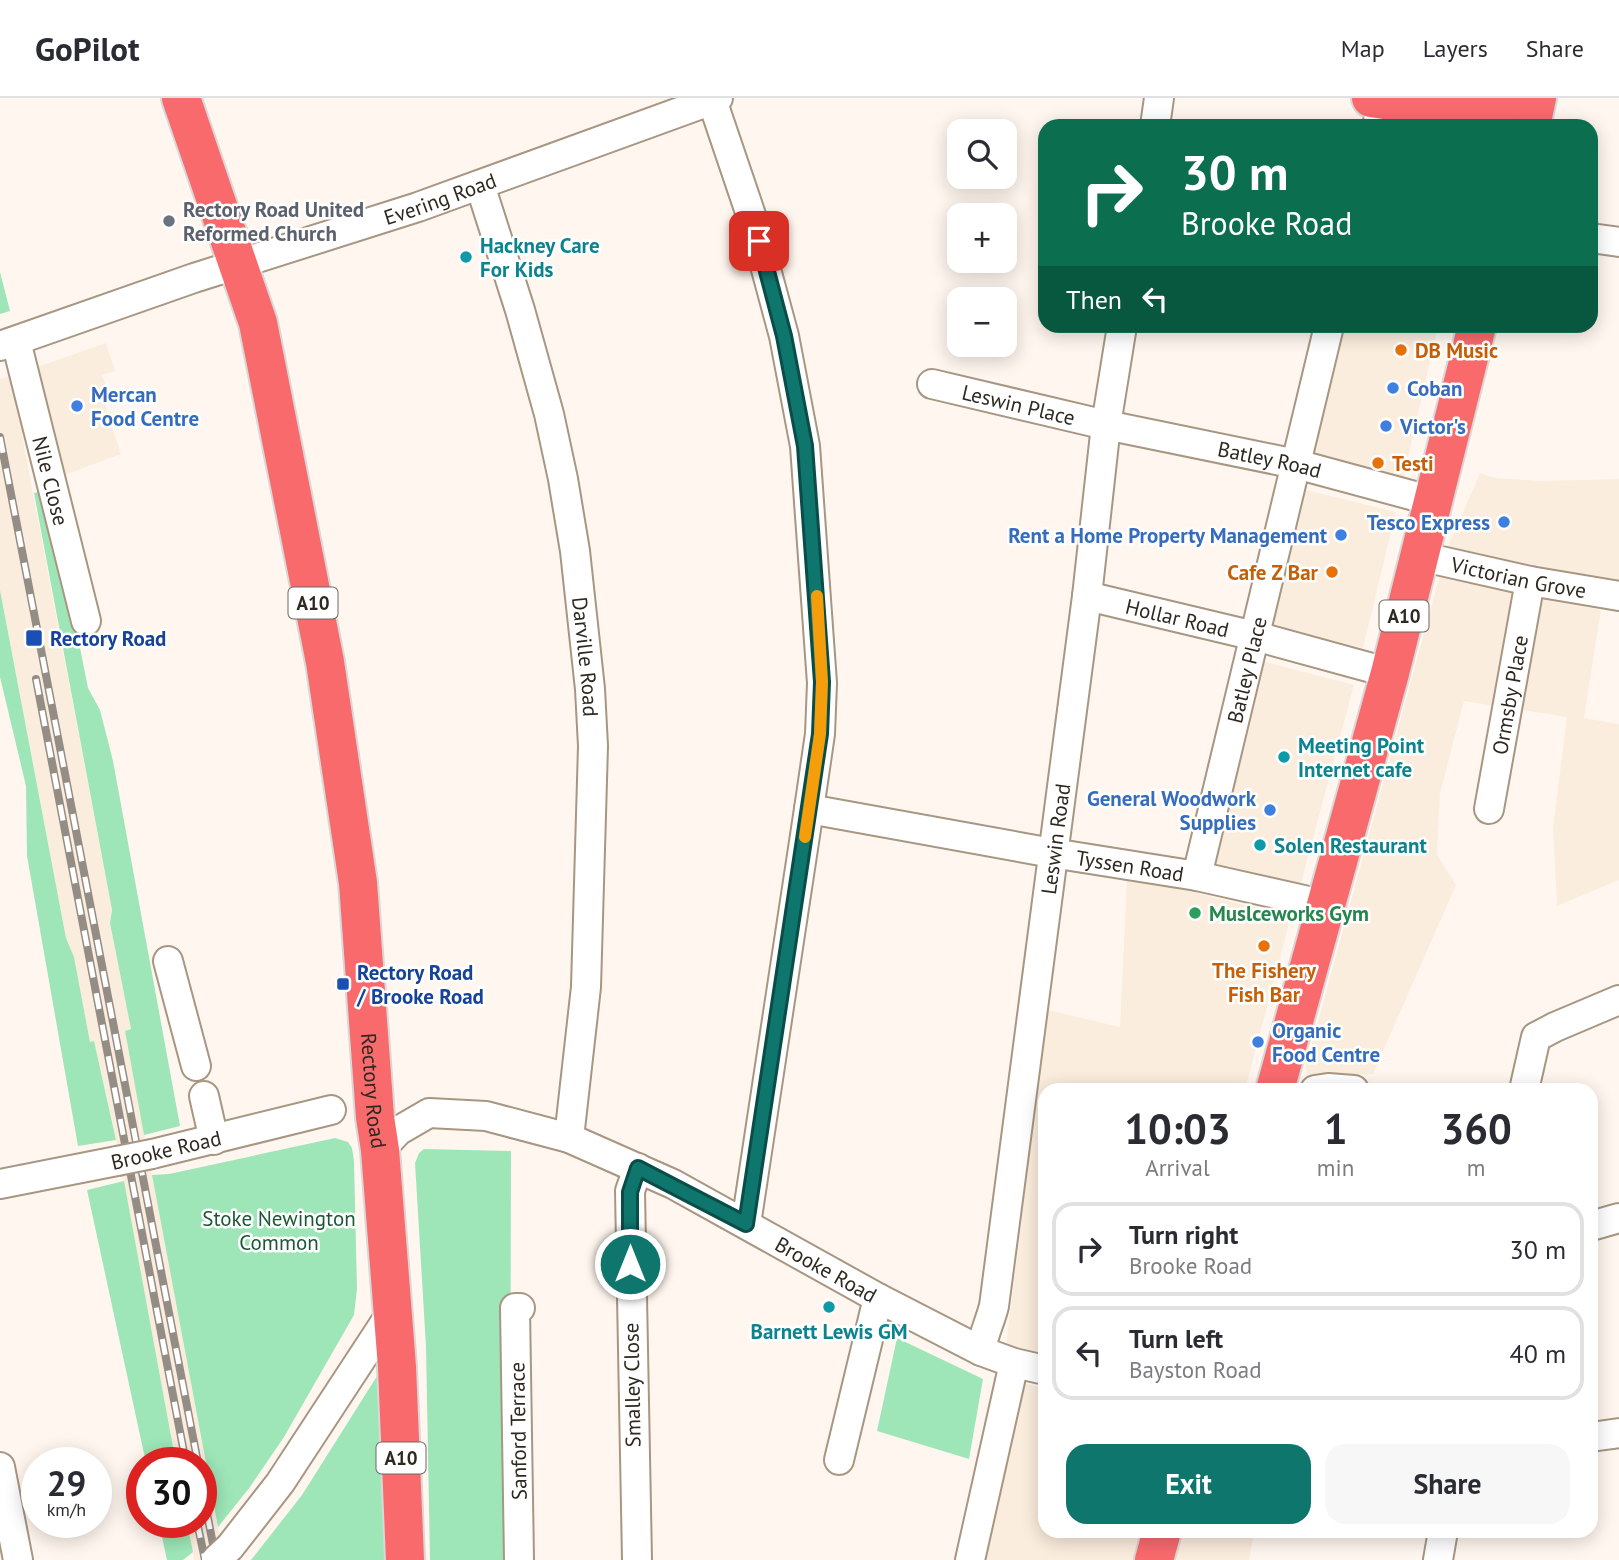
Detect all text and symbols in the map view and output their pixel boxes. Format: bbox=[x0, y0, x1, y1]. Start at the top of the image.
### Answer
text: GoPilot bbox=[35, 27, 140, 70]
text: Map bbox=[1341, 33, 1385, 64]
text: Layers bbox=[1423, 33, 1488, 64]
text: Share bbox=[1526, 33, 1584, 64]
map controls bbox=[947, 119, 1017, 357]
button: search bbox=[947, 119, 1017, 189]
text: 30 m bbox=[1181, 140, 1288, 204]
icon: right bbox=[1066, 147, 1157, 238]
street label: Evering Road bbox=[380, 166, 500, 231]
place label: Rectory Road United Reformed Church bbox=[183, 196, 364, 247]
text: Brooke Road bbox=[1181, 202, 1352, 244]
button: + bbox=[947, 203, 1017, 273]
pin bbox=[729, 211, 789, 271]
marker: Rectory Road United Reformed Church bbox=[161, 213, 177, 229]
icon: arrive bbox=[740, 222, 778, 260]
place label: Hackney Care For Kids bbox=[480, 232, 600, 283]
marker: Hackney Care For Kids bbox=[458, 249, 474, 265]
icon: left bbox=[1136, 280, 1174, 318]
text: Then bbox=[1066, 283, 1122, 316]
button: − bbox=[947, 287, 1017, 357]
place label: DB Music bbox=[1415, 337, 1498, 364]
marker: DB Music bbox=[1393, 342, 1409, 358]
place label: Coban bbox=[1407, 375, 1462, 402]
street label: Leswin Place bbox=[959, 378, 1078, 431]
marker: Coban bbox=[1385, 380, 1401, 396]
place label: Mercan Food Centre bbox=[91, 381, 199, 432]
marker: Mercan Food Centre bbox=[69, 398, 85, 414]
place label: Victor's bbox=[1399, 413, 1466, 440]
marker: Victor's bbox=[1378, 418, 1394, 434]
street label: Nile Close bbox=[27, 433, 75, 528]
street label: Batley Road bbox=[1216, 435, 1325, 484]
place label: Testi bbox=[1392, 450, 1434, 477]
marker: Testi bbox=[1370, 455, 1386, 471]
place label: Tesco Express bbox=[1367, 509, 1490, 536]
marker: Tesco Express bbox=[1496, 514, 1512, 530]
place label: Rent a Home Property Management bbox=[1008, 522, 1328, 549]
marker: Rent a Home Property Management bbox=[1333, 527, 1349, 543]
street label: Victorian Grove bbox=[1448, 550, 1588, 604]
place label: Cafe Z Bar bbox=[1227, 559, 1319, 586]
marker: Cafe Z Bar bbox=[1324, 564, 1340, 580]
road number: A10 bbox=[288, 588, 338, 618]
street label: Hollar Road bbox=[1123, 592, 1232, 643]
street label: Darville Road bbox=[567, 596, 605, 717]
road number: A10 bbox=[1380, 601, 1428, 632]
street label: Batley Place bbox=[1221, 614, 1272, 726]
place label: Rectory Road bbox=[50, 625, 166, 652]
marker: Rectory Road bbox=[24, 628, 44, 648]
street label: Ormsby Place bbox=[1486, 633, 1534, 757]
place label: Meeting Point Internet cafe bbox=[1298, 732, 1425, 783]
marker: Meeting Point Internet cafe bbox=[1276, 749, 1292, 765]
street label: Leswin Road bbox=[1035, 782, 1076, 896]
place label: General Woodwork Supplies bbox=[1087, 785, 1257, 836]
marker: General Woodwork Supplies bbox=[1262, 802, 1278, 818]
place label: Solen Restaurant bbox=[1274, 832, 1427, 859]
marker: Solen Restaurant bbox=[1252, 837, 1268, 853]
street label: Tyssen Road bbox=[1074, 844, 1186, 887]
place label: Muslceworks Gym bbox=[1209, 900, 1369, 927]
marker: Muslceworks Gym bbox=[1187, 905, 1203, 921]
marker: The Fishery Fish Bar bbox=[1256, 938, 1272, 954]
place label: The Fishery Fish Bar bbox=[1212, 957, 1317, 1008]
place label: Rectory Road / Brooke Road bbox=[356, 959, 484, 1010]
marker: Rectory Road / Brooke Road bbox=[335, 976, 351, 992]
place label: Organic Food Centre bbox=[1272, 1017, 1380, 1068]
street label: Rectory Road bbox=[355, 1032, 393, 1150]
marker: Organic Food Centre bbox=[1250, 1034, 1266, 1050]
text: 10:03 bbox=[1124, 1101, 1231, 1156]
text: 1 bbox=[1324, 1101, 1347, 1156]
text: 360 bbox=[1440, 1101, 1512, 1156]
street label: Brooke Road bbox=[108, 1124, 224, 1176]
text: Arrival bbox=[1145, 1153, 1210, 1182]
text: min bbox=[1317, 1153, 1354, 1182]
text: m bbox=[1467, 1153, 1485, 1182]
park label: Stoke Newington Common bbox=[202, 1205, 356, 1256]
text: Turn right bbox=[1129, 1218, 1238, 1251]
position arrow bbox=[593, 1227, 667, 1301]
street label: Brooke Road bbox=[770, 1230, 882, 1308]
icon: right bbox=[1070, 1230, 1108, 1268]
text: 30 m bbox=[1510, 1233, 1566, 1266]
text: Brooke Road bbox=[1129, 1251, 1252, 1280]
marker: Barnett Lewis GM bbox=[821, 1299, 837, 1315]
place label: Barnett Lewis GM bbox=[750, 1318, 908, 1345]
street label: Smalley Close bbox=[617, 1322, 647, 1448]
text: Turn left bbox=[1129, 1322, 1223, 1355]
icon: left bbox=[1070, 1334, 1108, 1372]
text: 40 m bbox=[1510, 1337, 1566, 1370]
text: Bayston Road bbox=[1129, 1355, 1262, 1384]
street label: Sanford Terrace bbox=[503, 1362, 533, 1500]
road number: A10 bbox=[376, 1442, 426, 1474]
button: Exit bbox=[1066, 1444, 1311, 1524]
button: Share bbox=[1325, 1444, 1570, 1524]
speed limit sign: 30 bbox=[126, 1447, 217, 1538]
text: 29 bbox=[47, 1460, 86, 1506]
text: km/h bbox=[47, 1498, 86, 1521]

